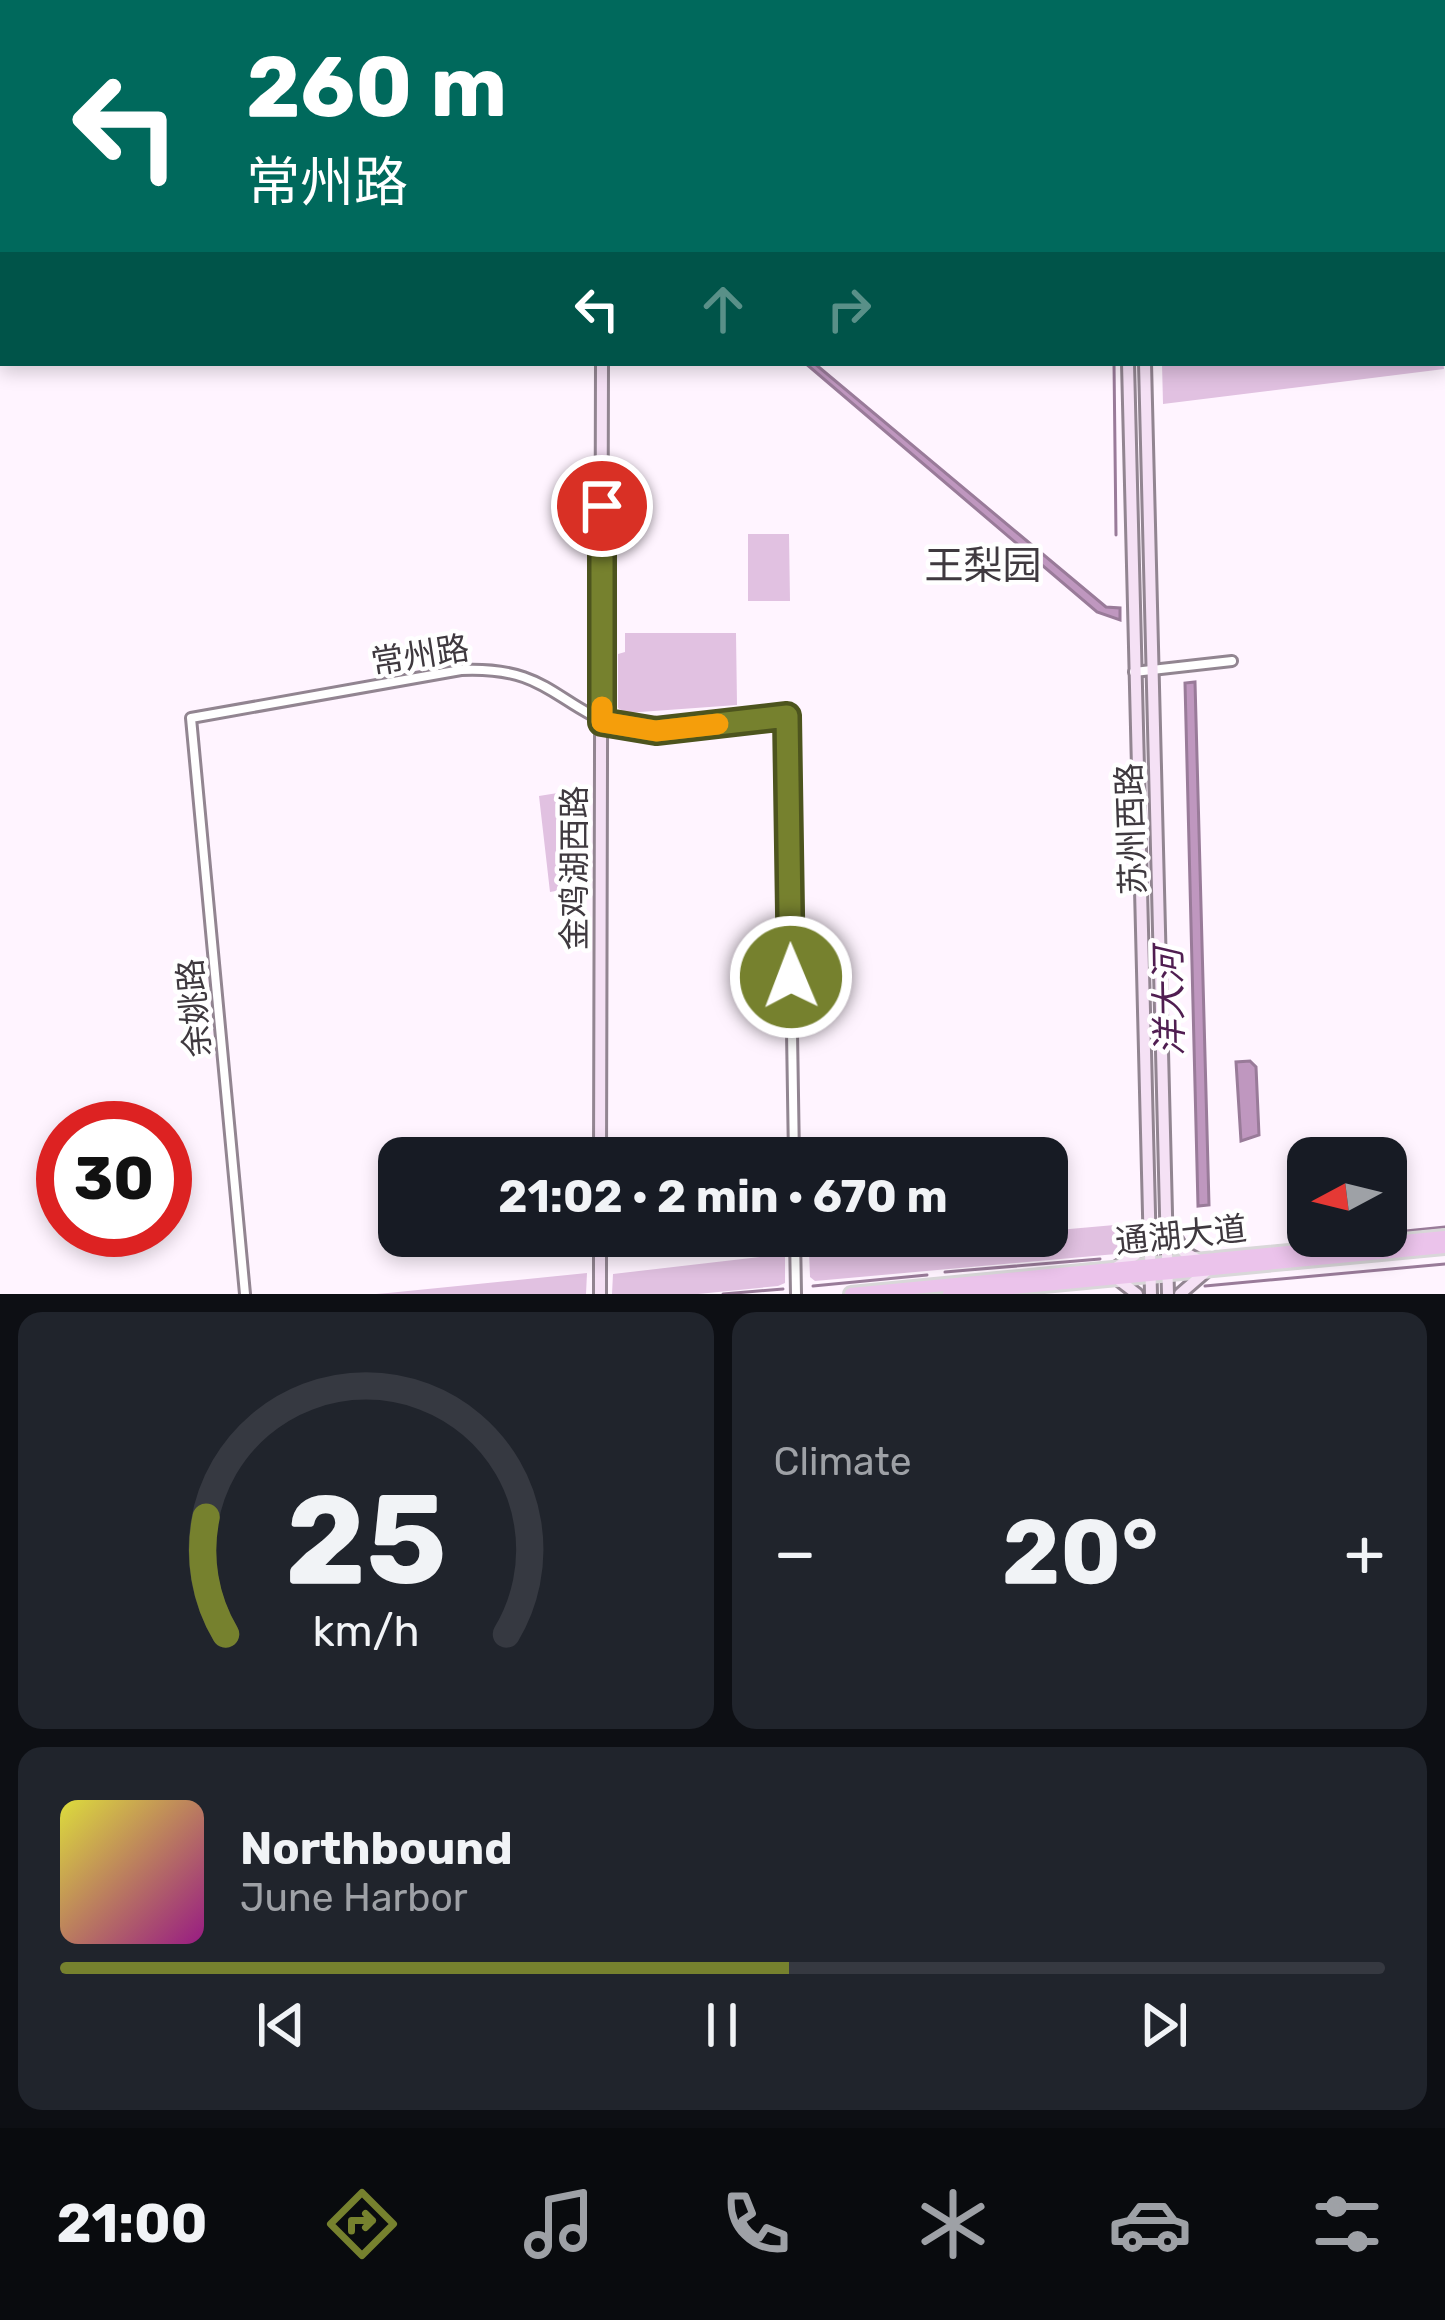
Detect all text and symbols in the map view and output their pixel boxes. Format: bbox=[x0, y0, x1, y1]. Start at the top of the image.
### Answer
text: 260 m bbox=[246, 37, 507, 137]
icon: left bbox=[48, 48, 204, 204]
text: 常州路 bbox=[246, 151, 408, 215]
icon: left bbox=[564, 276, 630, 342]
icon: ahead bbox=[690, 276, 756, 342]
icon: right bbox=[816, 276, 882, 342]
pin bbox=[551, 455, 653, 557]
icon: arrive bbox=[569, 473, 635, 539]
district label: 王梨园 bbox=[924, 543, 1042, 589]
street label: 常州路 bbox=[368, 628, 472, 682]
street label: 苏州西路 bbox=[1109, 762, 1153, 896]
street label: 金鸡湖西路 bbox=[555, 786, 594, 951]
position arrow bbox=[728, 914, 854, 1040]
water label: 洋大河 bbox=[1146, 942, 1191, 1056]
street label: 余姚路 bbox=[170, 957, 218, 1059]
speed limit sign: 30 bbox=[36, 1101, 192, 1257]
north arrow bbox=[1287, 1137, 1407, 1257]
map controls bbox=[1287, 1137, 1407, 1257]
text: 21:02 · 2 min · 670 m bbox=[498, 1170, 948, 1223]
street label: 通湖大道 bbox=[1113, 1209, 1249, 1261]
text: Climate bbox=[774, 1439, 912, 1485]
text: 25 bbox=[285, 1466, 447, 1614]
text: 20° bbox=[1002, 1499, 1158, 1606]
text: − bbox=[774, 1513, 816, 1592]
text: + bbox=[1344, 1513, 1385, 1592]
text: km/h bbox=[312, 1605, 419, 1656]
text: Northbound bbox=[240, 1822, 513, 1875]
text: June Harbor bbox=[240, 1875, 468, 1921]
icon: previous bbox=[248, 1992, 314, 2058]
icon: pause bbox=[689, 1992, 755, 2058]
icon: next bbox=[1131, 1992, 1197, 2058]
icon: directions bbox=[320, 2182, 404, 2266]
icon: music bbox=[517, 2182, 601, 2266]
icon: phone bbox=[714, 2182, 798, 2266]
icon: climate bbox=[911, 2182, 995, 2266]
icon: car bbox=[1108, 2182, 1192, 2266]
icon: filters bbox=[1305, 2182, 1389, 2266]
text: 21:00 bbox=[56, 2192, 208, 2256]

